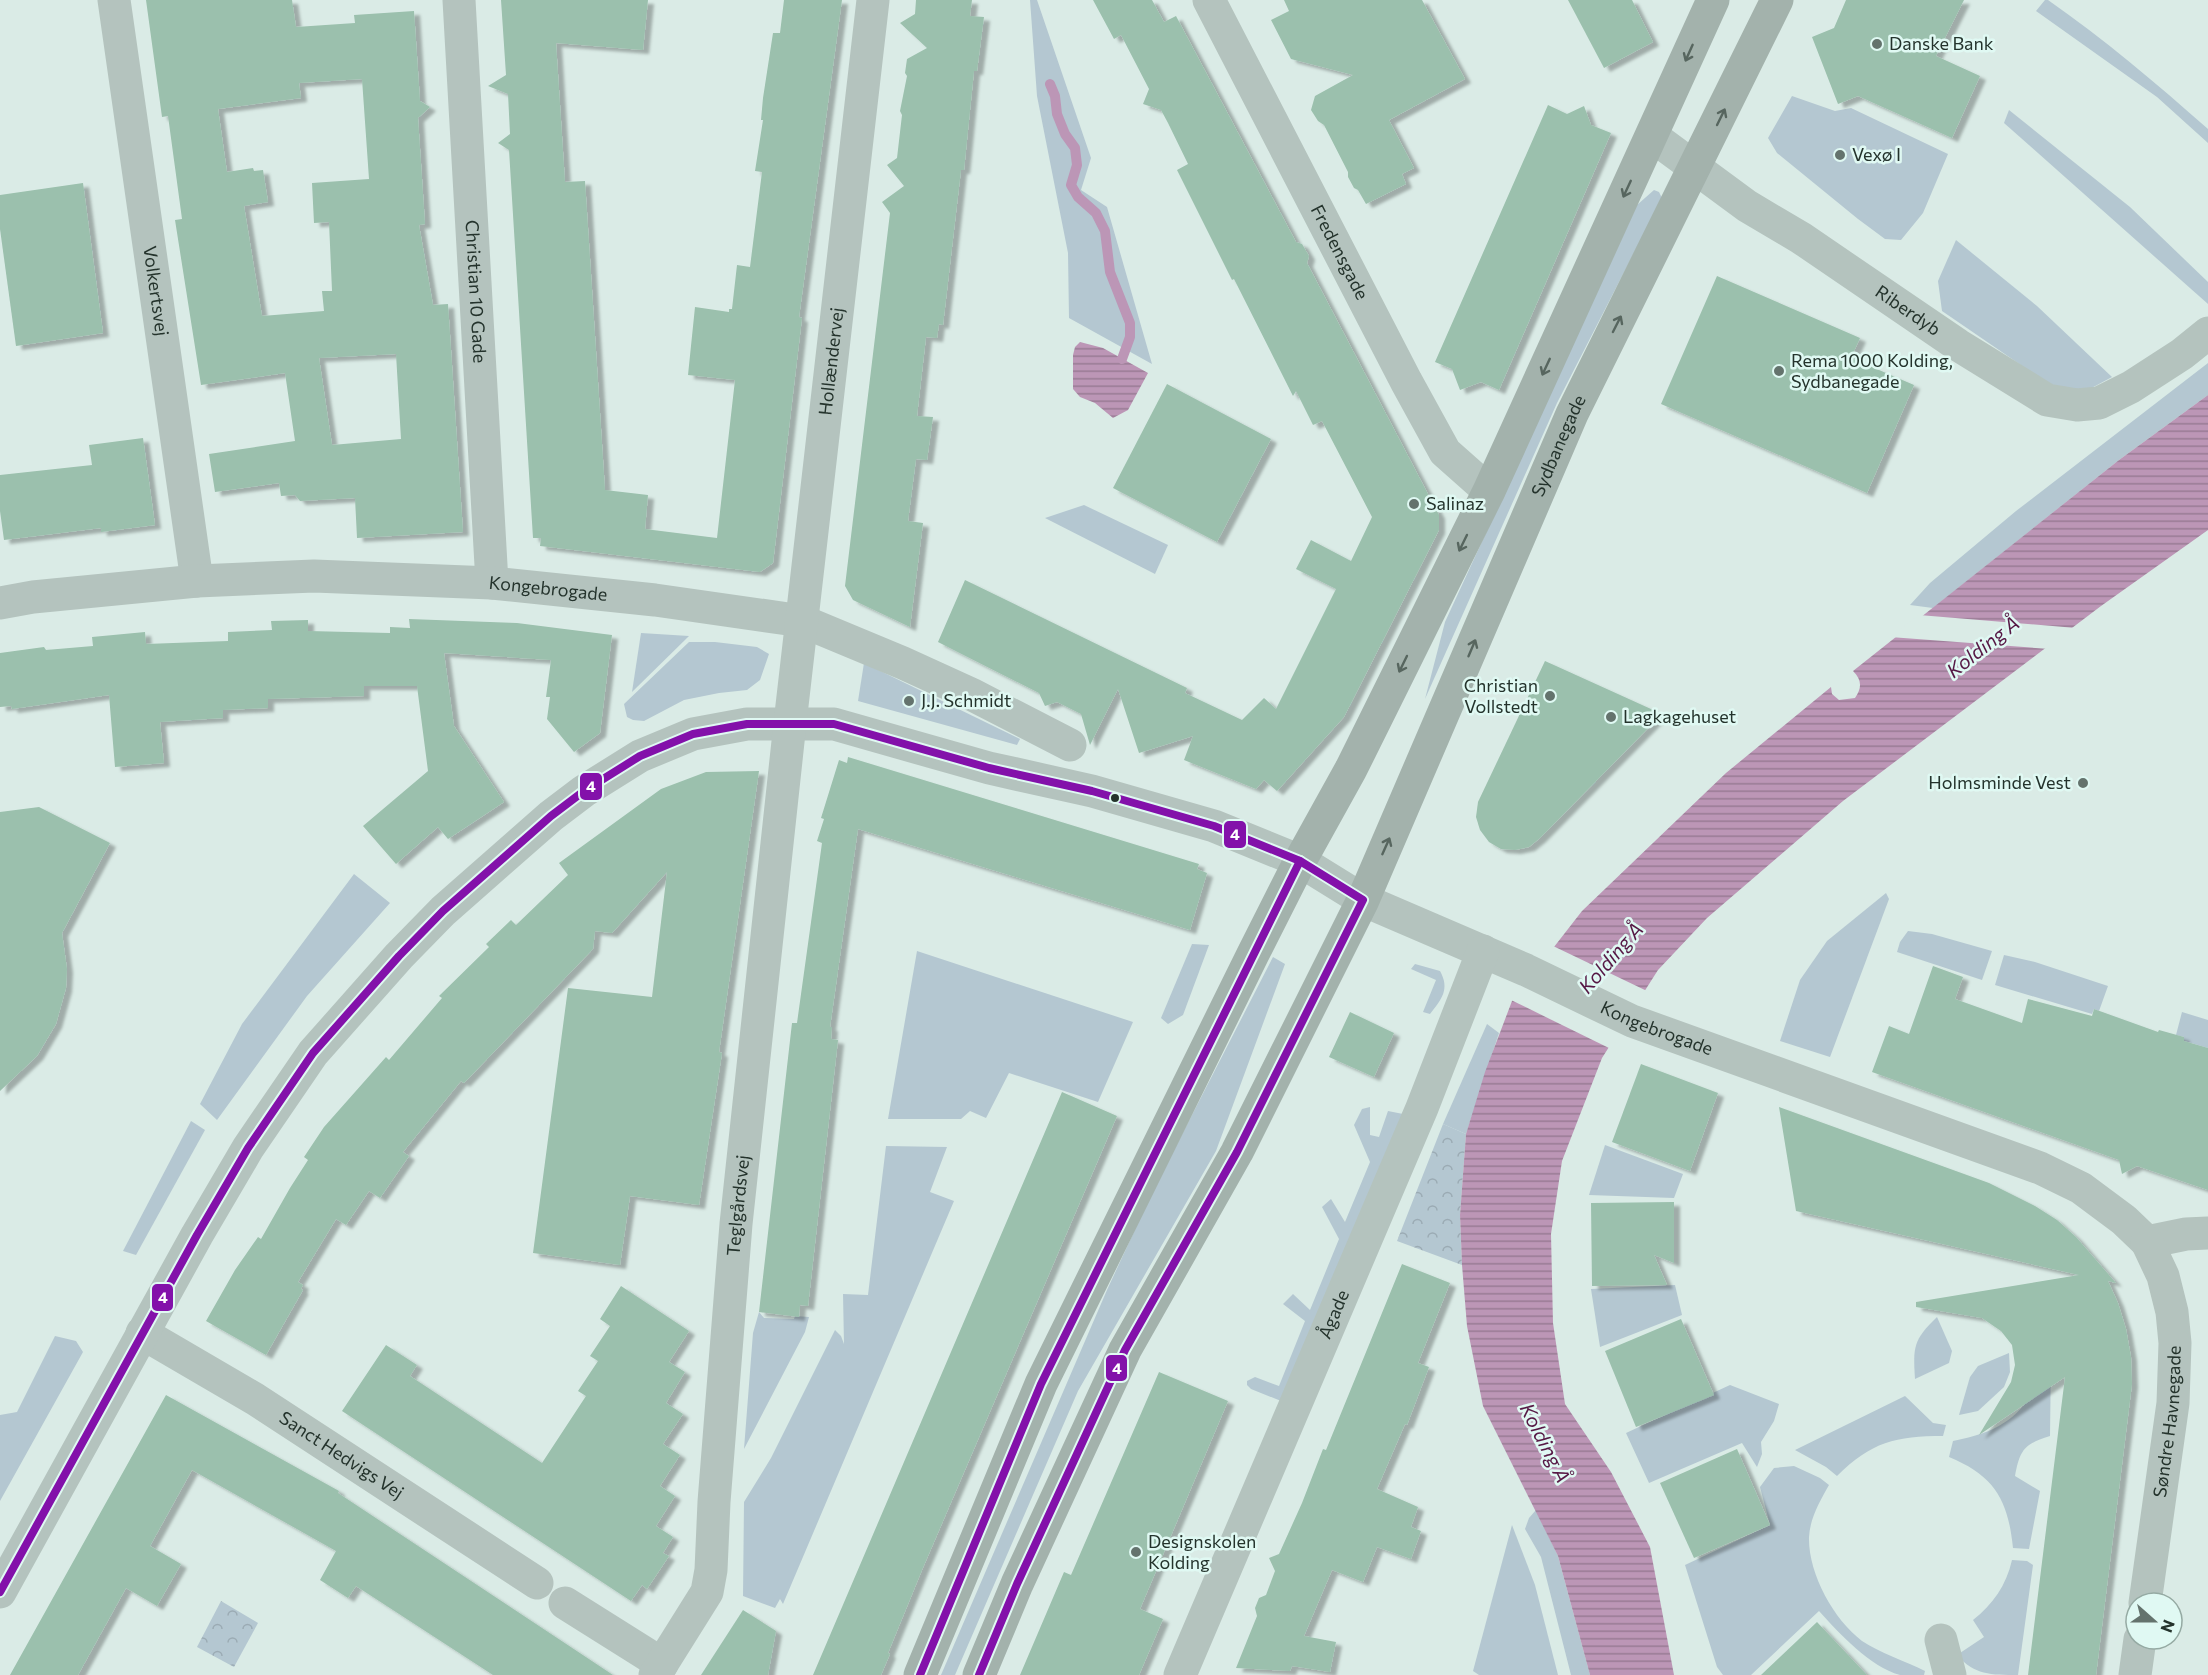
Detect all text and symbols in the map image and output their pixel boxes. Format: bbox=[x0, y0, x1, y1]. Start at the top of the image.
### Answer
place label: Danske Bank bbox=[1889, 32, 1994, 54]
marker: Danske Bank bbox=[1870, 37, 1884, 51]
one-way arrow bbox=[1683, 44, 1695, 62]
one-way arrow bbox=[1715, 108, 1727, 126]
place label: Vexø I bbox=[1852, 143, 1901, 165]
marker: Vexø I bbox=[1833, 148, 1847, 162]
one-way arrow bbox=[1620, 180, 1632, 198]
street label: Fredensgade bbox=[1307, 201, 1374, 303]
street label: Christian 10 Gade bbox=[461, 219, 492, 364]
street label: Volkertsvej bbox=[139, 244, 174, 337]
street label: Riberdyb bbox=[1872, 280, 1945, 340]
street label: Hollændervej bbox=[813, 306, 848, 417]
one-way arrow bbox=[1611, 315, 1623, 333]
place label: Rema 1000 Kolding, Sydbanegade bbox=[1791, 349, 1953, 392]
one-way arrow bbox=[1539, 357, 1551, 375]
marker: Rema 1000 Kolding, Sydbanegade bbox=[1772, 364, 1786, 378]
street label: Sydbanegade bbox=[1526, 391, 1590, 500]
place label: Salinaz bbox=[1426, 492, 1484, 514]
marker: Salinaz bbox=[1407, 497, 1421, 511]
one-way arrow bbox=[1457, 534, 1468, 552]
street label: Kongebrogade bbox=[488, 571, 609, 605]
water label: Kolding Å bbox=[1941, 610, 2024, 682]
one-way arrow bbox=[1467, 639, 1478, 658]
one-way arrow bbox=[1396, 655, 1408, 673]
place label: Christian Vollstedt bbox=[1464, 674, 1538, 717]
place label: J.J. Schmidt bbox=[921, 689, 1011, 711]
marker: Christian Vollstedt bbox=[1543, 689, 1557, 703]
marker: J.J. Schmidt bbox=[902, 694, 916, 708]
place label: Lagkagehuset bbox=[1623, 705, 1736, 727]
marker: Lagkagehuset bbox=[1604, 710, 1618, 724]
place label: Holmsminde Vest bbox=[1928, 771, 2071, 793]
line badge: 4 bbox=[579, 772, 603, 801]
text: 4 bbox=[586, 776, 596, 795]
marker: Holmsminde Vest bbox=[2076, 776, 2090, 790]
unlabelled marker bbox=[1109, 792, 1121, 804]
line badge: 4 bbox=[1223, 820, 1247, 849]
text: 4 bbox=[1230, 824, 1240, 843]
one-way arrow bbox=[1381, 837, 1392, 856]
water label: Kolding Å bbox=[1573, 917, 1648, 998]
street label: Kongebrogade bbox=[1597, 996, 1716, 1059]
street label: Teglgårdsvej bbox=[722, 1154, 753, 1257]
line badge: 4 bbox=[151, 1283, 174, 1312]
street label: Ågade bbox=[1313, 1286, 1353, 1342]
text: 4 bbox=[158, 1287, 168, 1306]
street label: Søndre Havnegade bbox=[2148, 1345, 2185, 1499]
line badge: 4 bbox=[1105, 1354, 1128, 1382]
text: 4 bbox=[1112, 1358, 1122, 1377]
water label: Kolding Å bbox=[1516, 1399, 1576, 1486]
street label: Sanct Hedvigs Vej bbox=[276, 1406, 408, 1503]
place label: Designskolen Kolding bbox=[1148, 1530, 1256, 1573]
marker: Designskolen Kolding bbox=[1129, 1545, 1143, 1559]
north arrow bbox=[2124, 1591, 2184, 1651]
text: N bbox=[2157, 1618, 2179, 1636]

